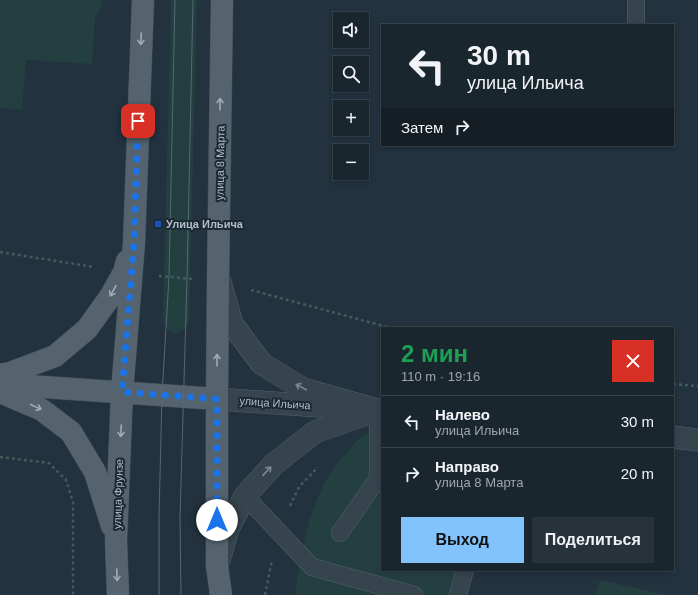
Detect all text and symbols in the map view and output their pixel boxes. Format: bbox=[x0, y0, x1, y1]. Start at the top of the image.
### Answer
map controls bbox=[333, 12, 369, 180]
button: sound bbox=[333, 12, 369, 48]
one-way arrow bbox=[138, 32, 145, 45]
icon: left bbox=[401, 40, 453, 92]
text: 30 m bbox=[467, 40, 531, 71]
button: search bbox=[333, 56, 369, 92]
text: улица Ильича bbox=[467, 73, 584, 93]
one-way arrow bbox=[217, 98, 224, 111]
button: + bbox=[333, 100, 369, 136]
pin bbox=[121, 104, 155, 138]
icon: arrive bbox=[127, 110, 149, 132]
icon: right bbox=[451, 116, 473, 138]
text: Затем bbox=[401, 119, 443, 136]
street label: улица 8 Марта bbox=[213, 125, 227, 200]
button: − bbox=[333, 144, 369, 180]
place label: Улица Ильича bbox=[166, 218, 244, 230]
marker: Улица Ильича bbox=[153, 219, 163, 229]
one-way arrow bbox=[109, 285, 116, 297]
text: 2 мин bbox=[401, 340, 468, 367]
button: close bbox=[612, 340, 654, 382]
one-way arrow bbox=[213, 354, 221, 367]
text: 110 m · 19:16 bbox=[401, 369, 480, 384]
one-way arrow bbox=[295, 383, 307, 390]
street label: улица Ильича bbox=[239, 395, 312, 412]
one-way arrow bbox=[29, 404, 41, 411]
text: Налево bbox=[435, 406, 490, 423]
icon: left bbox=[401, 411, 423, 433]
text: 30 m bbox=[621, 413, 654, 430]
text: улица Ильича bbox=[435, 423, 519, 438]
one-way arrow bbox=[117, 424, 125, 437]
text: Направо bbox=[435, 458, 499, 475]
street label: улица Фрунзе bbox=[111, 459, 125, 529]
icon: right bbox=[401, 463, 423, 485]
text: 20 m bbox=[621, 465, 654, 482]
one-way arrow bbox=[262, 467, 271, 477]
text: улица 8 Марта bbox=[435, 475, 523, 490]
position arrow bbox=[196, 499, 238, 541]
button: Выход bbox=[401, 517, 524, 563]
button: Поделиться bbox=[532, 517, 654, 563]
one-way arrow bbox=[113, 568, 121, 581]

